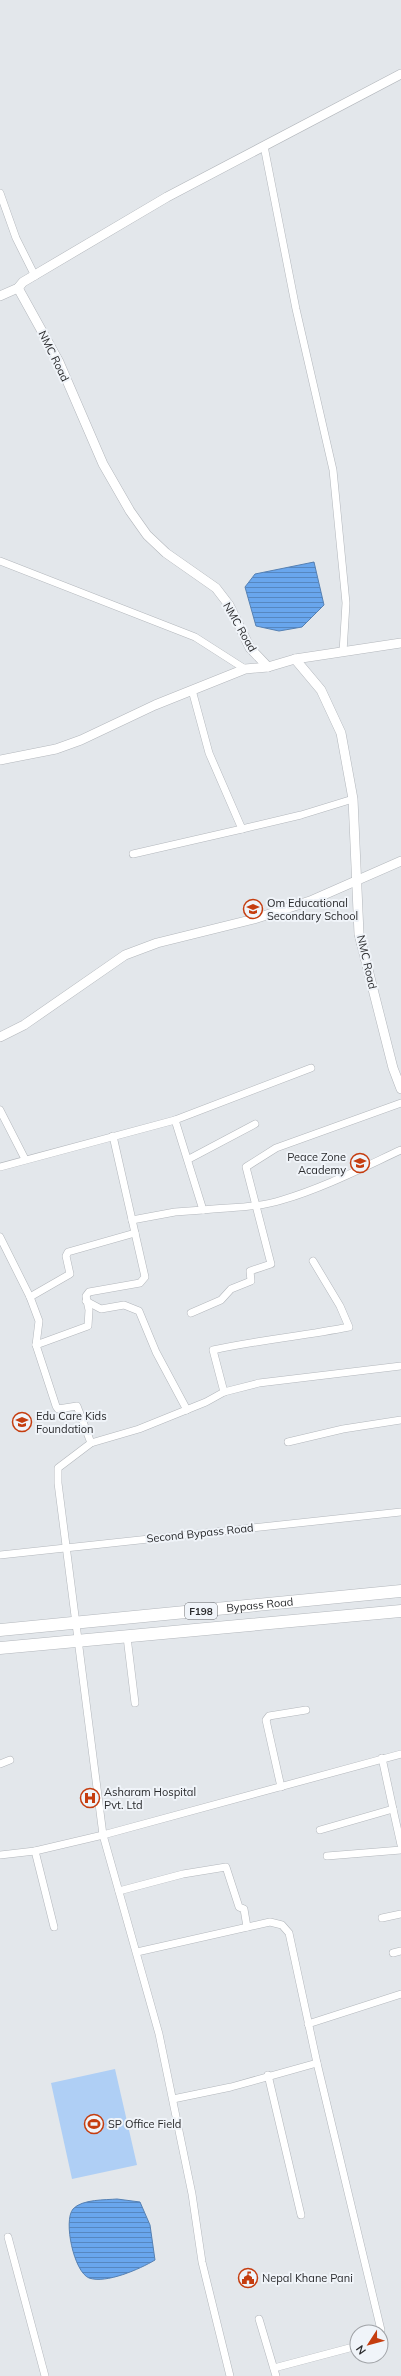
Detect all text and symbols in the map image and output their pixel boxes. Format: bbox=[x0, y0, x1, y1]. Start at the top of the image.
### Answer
street label: NMC Road bbox=[36, 328, 72, 384]
street label: NMC Road bbox=[220, 600, 260, 654]
place label: Om Educational Secondary School bbox=[267, 896, 358, 923]
school or university icon: Om Educational Secondary School bbox=[242, 898, 264, 920]
street label: NMC Road bbox=[354, 934, 380, 990]
place label: Peace Zone Academy bbox=[287, 1150, 346, 1177]
school or university icon: Peace Zone Academy bbox=[349, 1152, 371, 1174]
place label: Edu Care Kids Foundation bbox=[36, 1409, 107, 1436]
school or university icon: Edu Care Kids Foundation bbox=[11, 1411, 33, 1433]
street label: Second Bypass Road bbox=[146, 1520, 254, 1546]
street label: Bypass Road bbox=[226, 1595, 294, 1615]
road number: F198 bbox=[185, 1603, 217, 1619]
place label: Asharam Hospital Pvt. Ltd bbox=[104, 1785, 196, 1812]
hospital icon: Asharam Hospital Pvt. Ltd bbox=[79, 1787, 101, 1809]
sports icon: SP Office Field bbox=[83, 2113, 105, 2135]
place label: SP Office Field bbox=[108, 2117, 181, 2131]
public building icon: Nepal Khane Pani bbox=[237, 2267, 259, 2289]
place label: Nepal Khane Pani bbox=[262, 2271, 353, 2285]
north arrow bbox=[349, 2324, 389, 2364]
text: N bbox=[353, 2342, 369, 2357]

